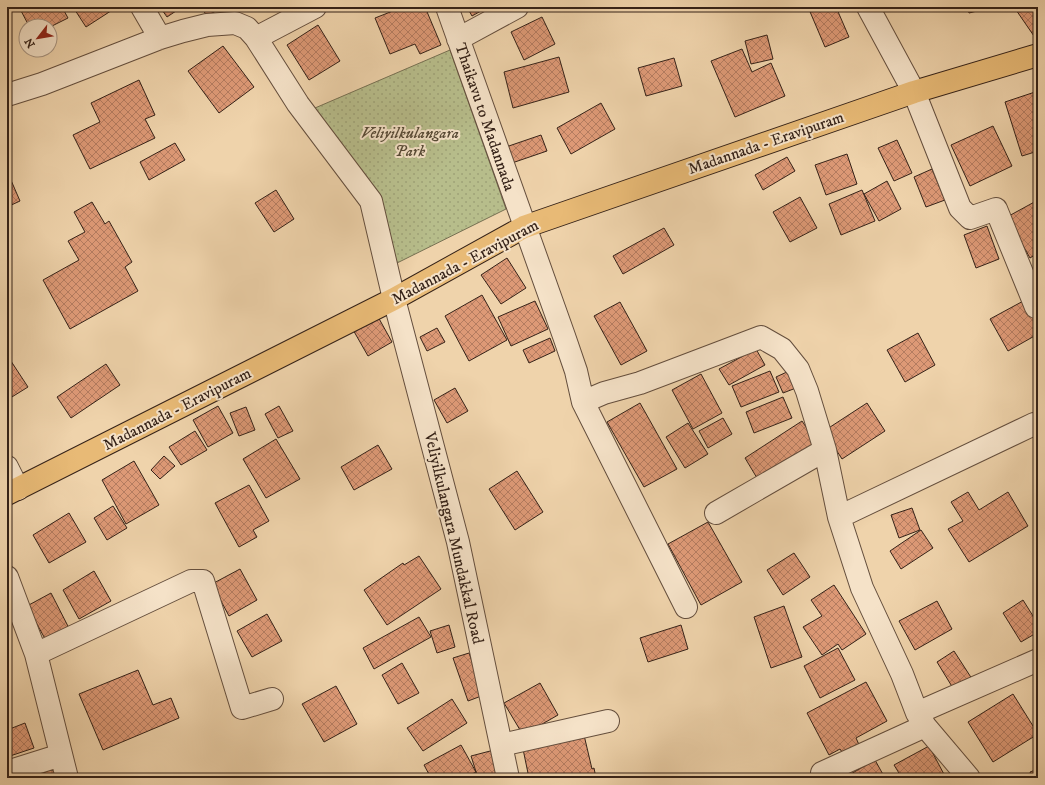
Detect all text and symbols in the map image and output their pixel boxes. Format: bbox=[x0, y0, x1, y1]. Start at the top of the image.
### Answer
north arrow bbox=[18, 18, 58, 58]
text: N bbox=[22, 35, 39, 50]
street label: Thaikavu to Madannada bbox=[450, 40, 520, 194]
street label: Madannada - Eravipuram bbox=[685, 107, 847, 179]
park label: Veliyilkulangara Park bbox=[361, 123, 459, 161]
street label: Madannada - Eravipuram bbox=[388, 215, 542, 309]
street label: Madannada - Eravipuram bbox=[100, 363, 254, 455]
street label: Veliyilkulangara Mundakkal Road bbox=[420, 429, 488, 646]

